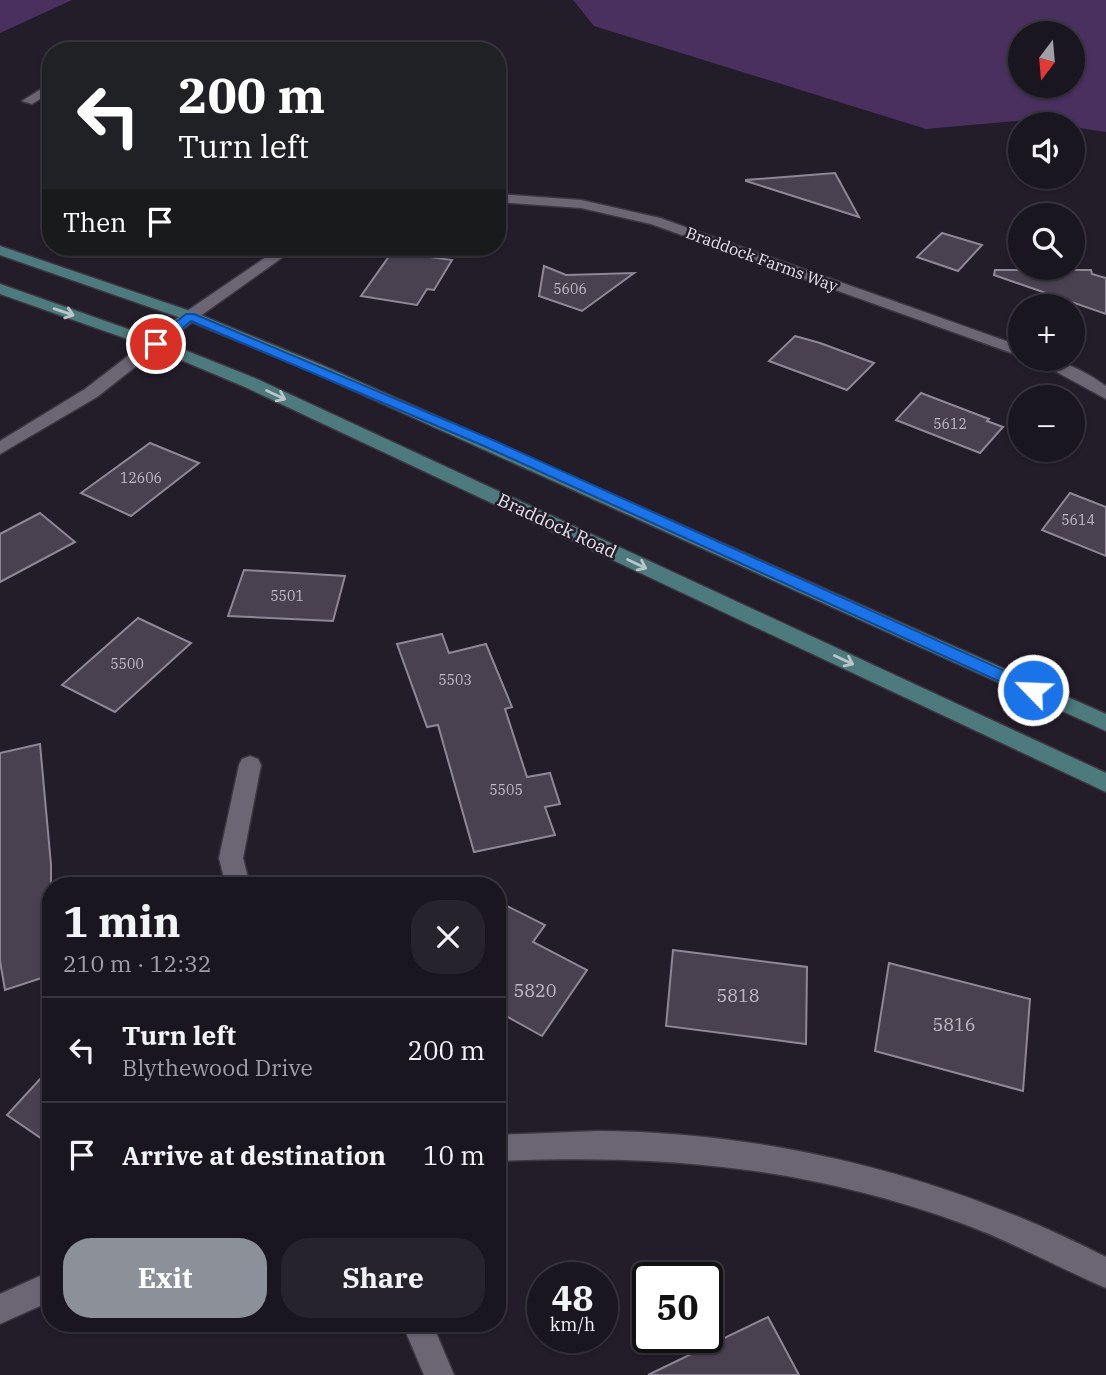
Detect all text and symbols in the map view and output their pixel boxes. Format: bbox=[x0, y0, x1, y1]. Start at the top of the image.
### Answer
north arrow bbox=[1008, 21, 1085, 98]
map controls bbox=[1008, 21, 1085, 462]
text: 200 m bbox=[178, 63, 325, 126]
icon: left bbox=[63, 70, 154, 161]
button: sound bbox=[1008, 112, 1085, 189]
text: Turn left bbox=[178, 125, 309, 167]
icon: arrive bbox=[141, 203, 179, 241]
button: search bbox=[1008, 203, 1085, 280]
text: Then bbox=[63, 205, 127, 239]
street label: Braddock Farms Way bbox=[683, 222, 841, 296]
house number: 5606 bbox=[553, 280, 587, 298]
button: + bbox=[1008, 294, 1085, 371]
one-way arrow bbox=[53, 307, 75, 319]
pin bbox=[126, 314, 186, 374]
icon: arrive bbox=[137, 325, 175, 363]
button: − bbox=[1008, 385, 1085, 462]
one-way arrow bbox=[265, 389, 286, 402]
house number: 5612 bbox=[933, 415, 967, 433]
house number: 12606 bbox=[120, 469, 162, 487]
street label: Braddock Road bbox=[494, 488, 621, 563]
house number: 5614 bbox=[1061, 511, 1095, 529]
one-way arrow bbox=[626, 558, 648, 571]
house number: 5501 bbox=[270, 587, 304, 605]
position arrow bbox=[996, 653, 1070, 727]
one-way arrow bbox=[832, 654, 854, 667]
house number: 5500 bbox=[110, 655, 144, 673]
house number: 5503 bbox=[438, 671, 472, 689]
house number: 5505 bbox=[489, 781, 523, 799]
text: 1 min bbox=[63, 894, 181, 949]
button: close bbox=[411, 900, 485, 974]
text: 210 m · 12:32 bbox=[63, 948, 212, 978]
house number: 5820 bbox=[513, 979, 557, 1002]
house number: 5818 bbox=[716, 984, 760, 1007]
house number: 5816 bbox=[932, 1013, 976, 1036]
text: Turn left bbox=[122, 1018, 236, 1052]
icon: left bbox=[63, 1031, 101, 1069]
text: 200 m bbox=[407, 1033, 485, 1067]
text: Blythewood Drive bbox=[122, 1052, 313, 1082]
icon: arrive bbox=[63, 1136, 101, 1174]
text: Arrive at destination bbox=[122, 1138, 386, 1172]
text: 10 m bbox=[423, 1138, 485, 1172]
button: Exit bbox=[63, 1238, 267, 1318]
button: Share bbox=[281, 1238, 485, 1318]
speed limit sign: 50 bbox=[632, 1262, 723, 1353]
text: 48 bbox=[551, 1275, 594, 1321]
text: km/h bbox=[550, 1313, 595, 1336]

